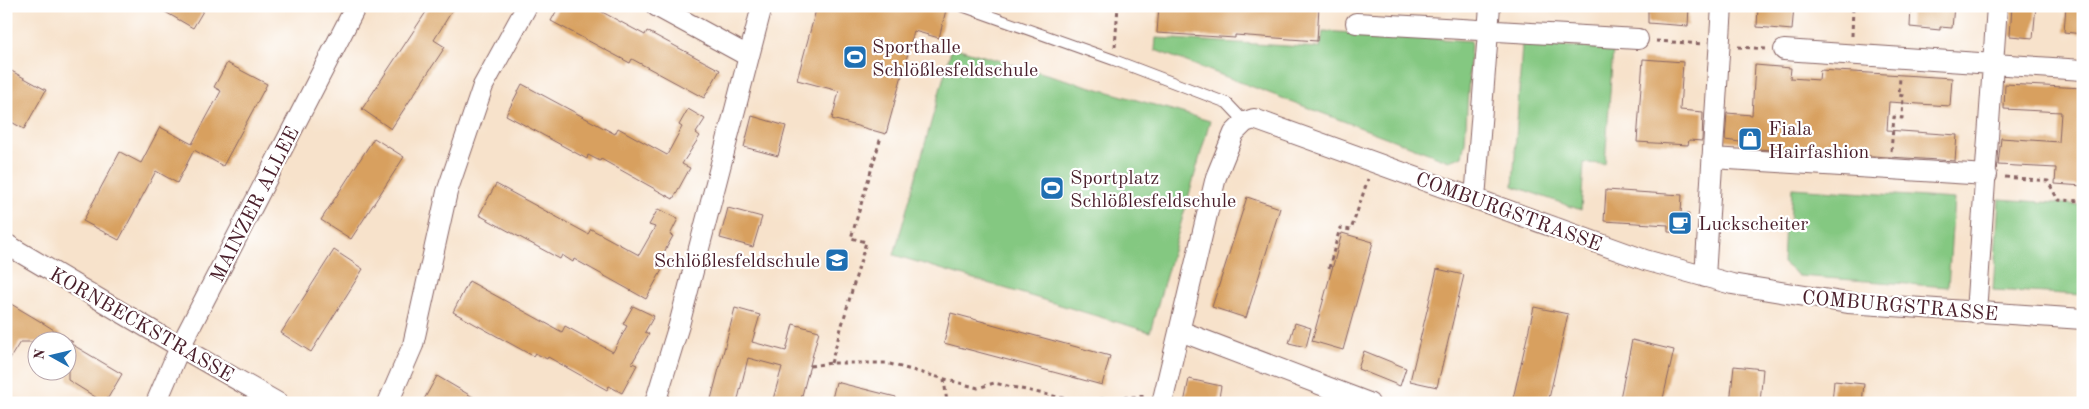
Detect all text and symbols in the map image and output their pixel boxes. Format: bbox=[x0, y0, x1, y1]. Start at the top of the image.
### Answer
place label: Sporthalle Schlößlesfeldschule bbox=[872, 38, 1038, 81]
sports icon: Sporthalle Schlößlesfeldschule bbox=[842, 44, 868, 70]
place label: Fiala Hairfashion bbox=[1768, 120, 1870, 163]
street label: MAINZER ALLEE bbox=[208, 124, 304, 286]
shop icon: Fiala Hairfashion bbox=[1737, 126, 1763, 152]
place label: Sportplatz Schlößlesfeldschule bbox=[1070, 169, 1236, 212]
street label: COMBURGSTRASSE bbox=[1412, 170, 1604, 256]
sports icon: Sportplatz Schlößlesfeldschule bbox=[1039, 175, 1065, 201]
cafe icon: Luckscheiter bbox=[1667, 210, 1693, 236]
place label: Luckscheiter bbox=[1698, 215, 1808, 235]
school or university icon: Schlößlesfeldschule bbox=[824, 247, 850, 273]
place label: Schlößlesfeldschule bbox=[654, 252, 820, 272]
street label: KORNBECKSTRASSE bbox=[45, 265, 237, 387]
street label: COMBURGSTRASSE bbox=[1801, 288, 1999, 326]
north arrow bbox=[28, 332, 78, 382]
text: N bbox=[32, 348, 48, 361]

